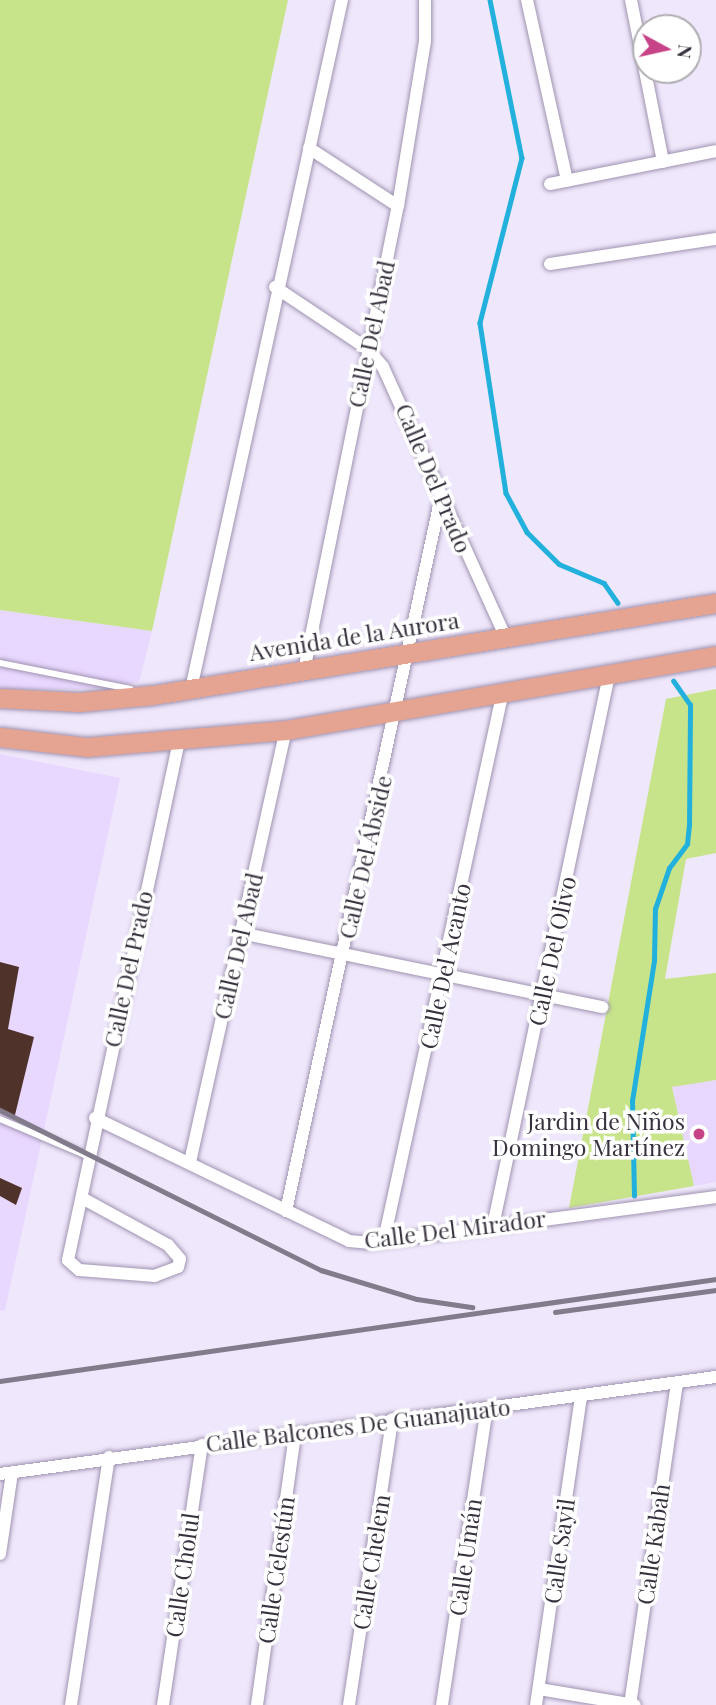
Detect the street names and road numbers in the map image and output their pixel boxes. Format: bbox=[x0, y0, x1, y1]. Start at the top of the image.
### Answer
street label: Calle Del Abad bbox=[342, 258, 400, 410]
street label: Calle Del Prado bbox=[390, 399, 478, 557]
street label: Avenida de la Aurora bbox=[246, 606, 462, 666]
street label: Calle Del Ábside bbox=[333, 772, 397, 942]
street label: Calle Del Abad bbox=[208, 870, 268, 1022]
street label: Calle Del Olivo bbox=[523, 874, 581, 1028]
street label: Calle Del Acanto bbox=[414, 880, 476, 1052]
street label: Calle Del Prado bbox=[98, 888, 158, 1050]
street label: Calle Del Mirador bbox=[363, 1204, 547, 1254]
street label: Calle Balcones De Guanajuato bbox=[204, 1393, 512, 1457]
street label: Calle Kabah bbox=[631, 1482, 675, 1606]
street label: Calle Chelem bbox=[347, 1492, 395, 1632]
street label: Calle Celestún bbox=[252, 1495, 300, 1645]
street label: Calle Umán bbox=[443, 1496, 487, 1618]
street label: Calle Sayil bbox=[538, 1496, 580, 1606]
street label: Calle Cholul bbox=[160, 1511, 204, 1639]

